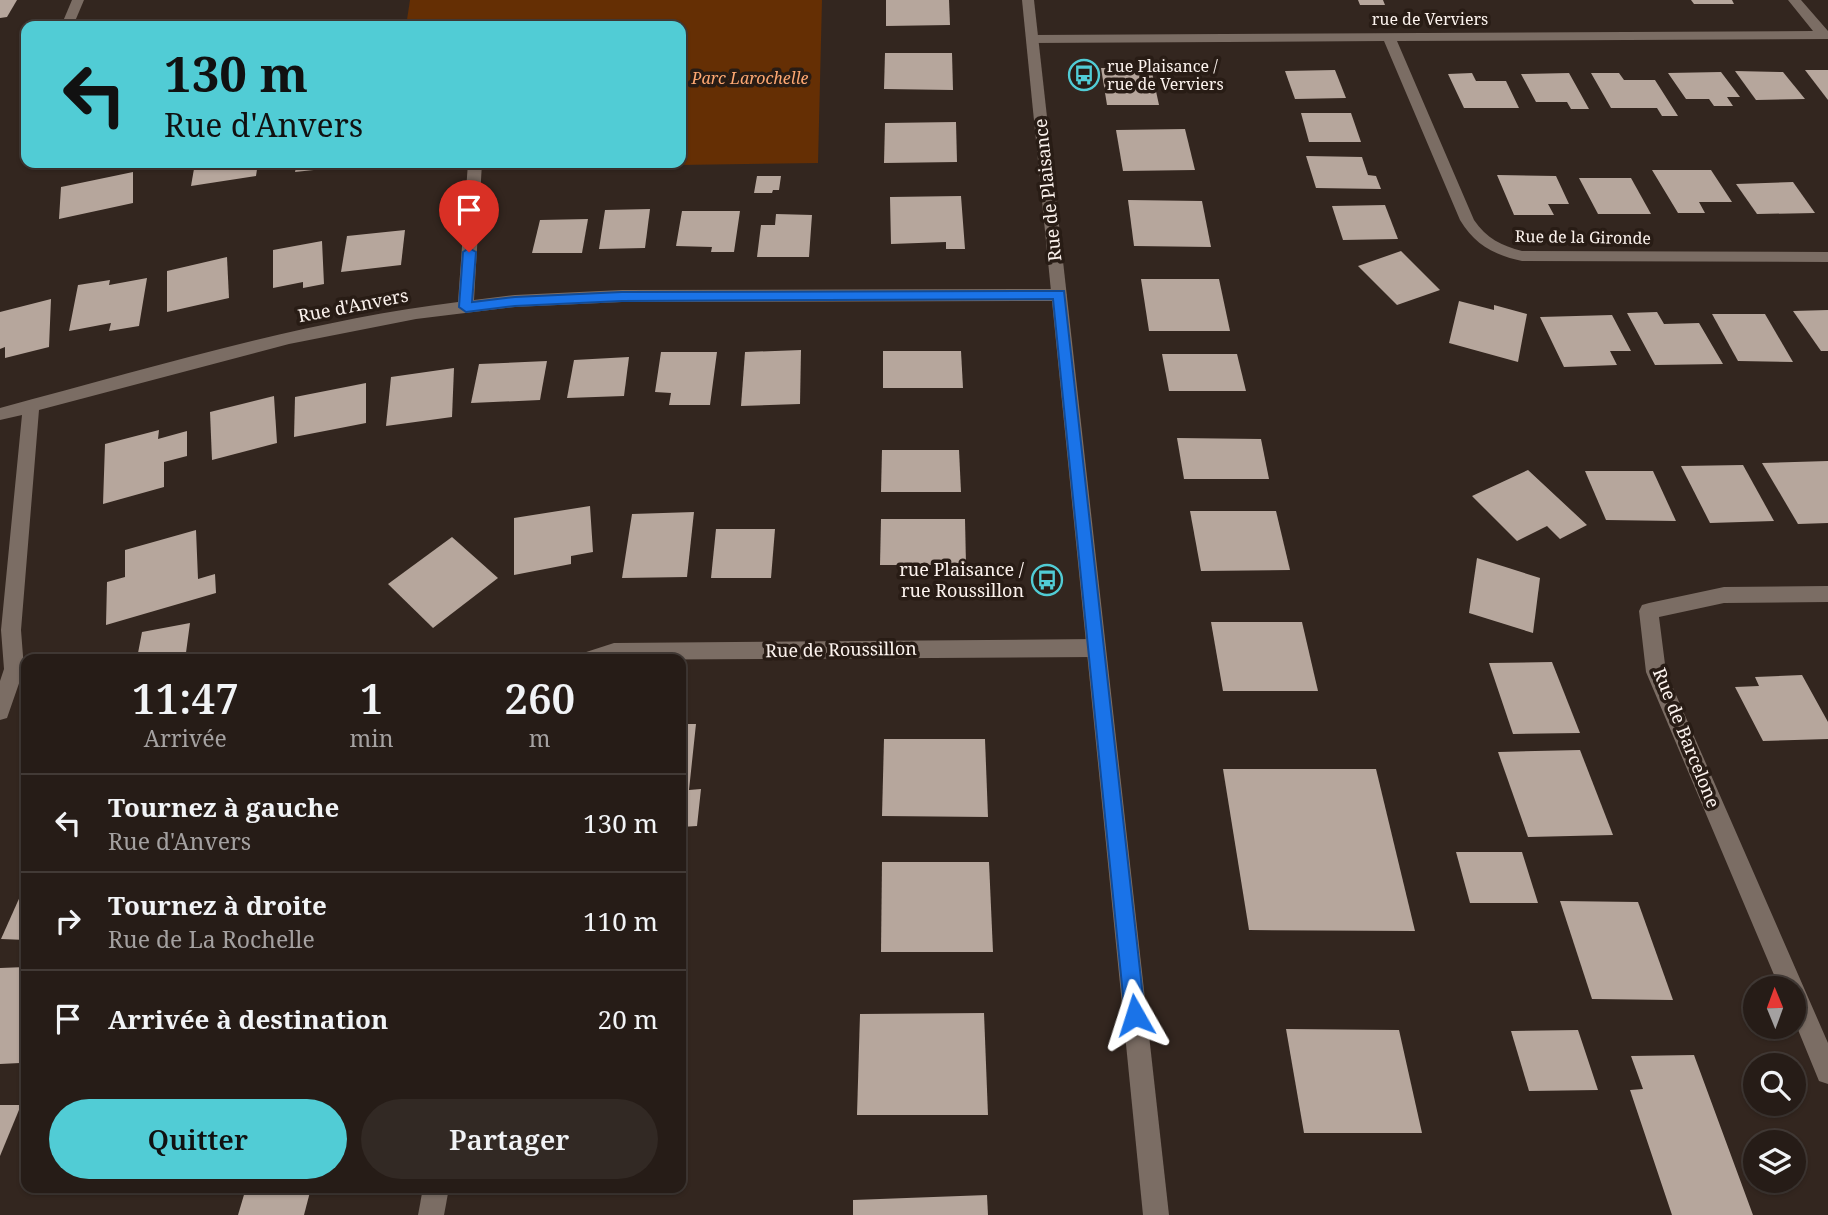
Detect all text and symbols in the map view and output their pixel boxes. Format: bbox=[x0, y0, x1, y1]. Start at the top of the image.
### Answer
street label: rue de Verviers bbox=[1372, 8, 1488, 30]
text: 130 m bbox=[164, 40, 308, 106]
icon: left bbox=[49, 49, 140, 140]
place label: rue Plaisance / rue de Verviers bbox=[1107, 55, 1224, 95]
bus stop icon: rue Plaisance / rue de Verviers bbox=[1067, 58, 1101, 92]
park label: Parc Larochelle bbox=[691, 67, 808, 89]
text: Rue d'Anvers bbox=[164, 103, 363, 146]
street label: Rue de Plaisance bbox=[1028, 117, 1066, 263]
pin bbox=[439, 180, 499, 252]
icon: arrive bbox=[450, 191, 488, 229]
street label: Rue de la Gironde bbox=[1515, 225, 1651, 249]
street label: Rue d'Anvers bbox=[296, 283, 410, 327]
place label: rue Plaisance / rue Roussillon bbox=[899, 557, 1025, 602]
bus stop icon: rue Plaisance / rue Roussillon bbox=[1030, 563, 1064, 597]
street label: Rue de Roussillon bbox=[765, 636, 917, 662]
street label: Rue de Barcelone bbox=[1648, 664, 1726, 811]
text: 11:47 bbox=[132, 669, 239, 726]
text: 1 bbox=[360, 669, 383, 726]
text: 260 bbox=[504, 669, 575, 726]
text: Arrivée bbox=[144, 722, 227, 754]
text: min bbox=[350, 722, 394, 754]
text: m bbox=[529, 722, 551, 754]
text: Tournez à gauche bbox=[108, 789, 339, 825]
icon: left bbox=[49, 804, 87, 842]
text: 130 m bbox=[583, 805, 658, 841]
text: Rue d'Anvers bbox=[108, 825, 251, 857]
text: Tournez à droite bbox=[108, 887, 327, 923]
icon: right bbox=[49, 902, 87, 940]
text: 110 m bbox=[583, 903, 658, 939]
text: Rue de La Rochelle bbox=[108, 923, 315, 955]
north arrow bbox=[1743, 976, 1806, 1040]
map controls bbox=[1743, 976, 1806, 1193]
position arrow bbox=[1098, 978, 1172, 1052]
icon: arrive bbox=[49, 1000, 87, 1038]
text: Arrivée à destination bbox=[108, 1001, 388, 1037]
text: 20 m bbox=[598, 1001, 658, 1037]
button: search bbox=[1743, 1053, 1806, 1116]
button: Quitter bbox=[49, 1099, 347, 1179]
button: Partager bbox=[361, 1099, 658, 1179]
button: layers bbox=[1743, 1130, 1806, 1193]

